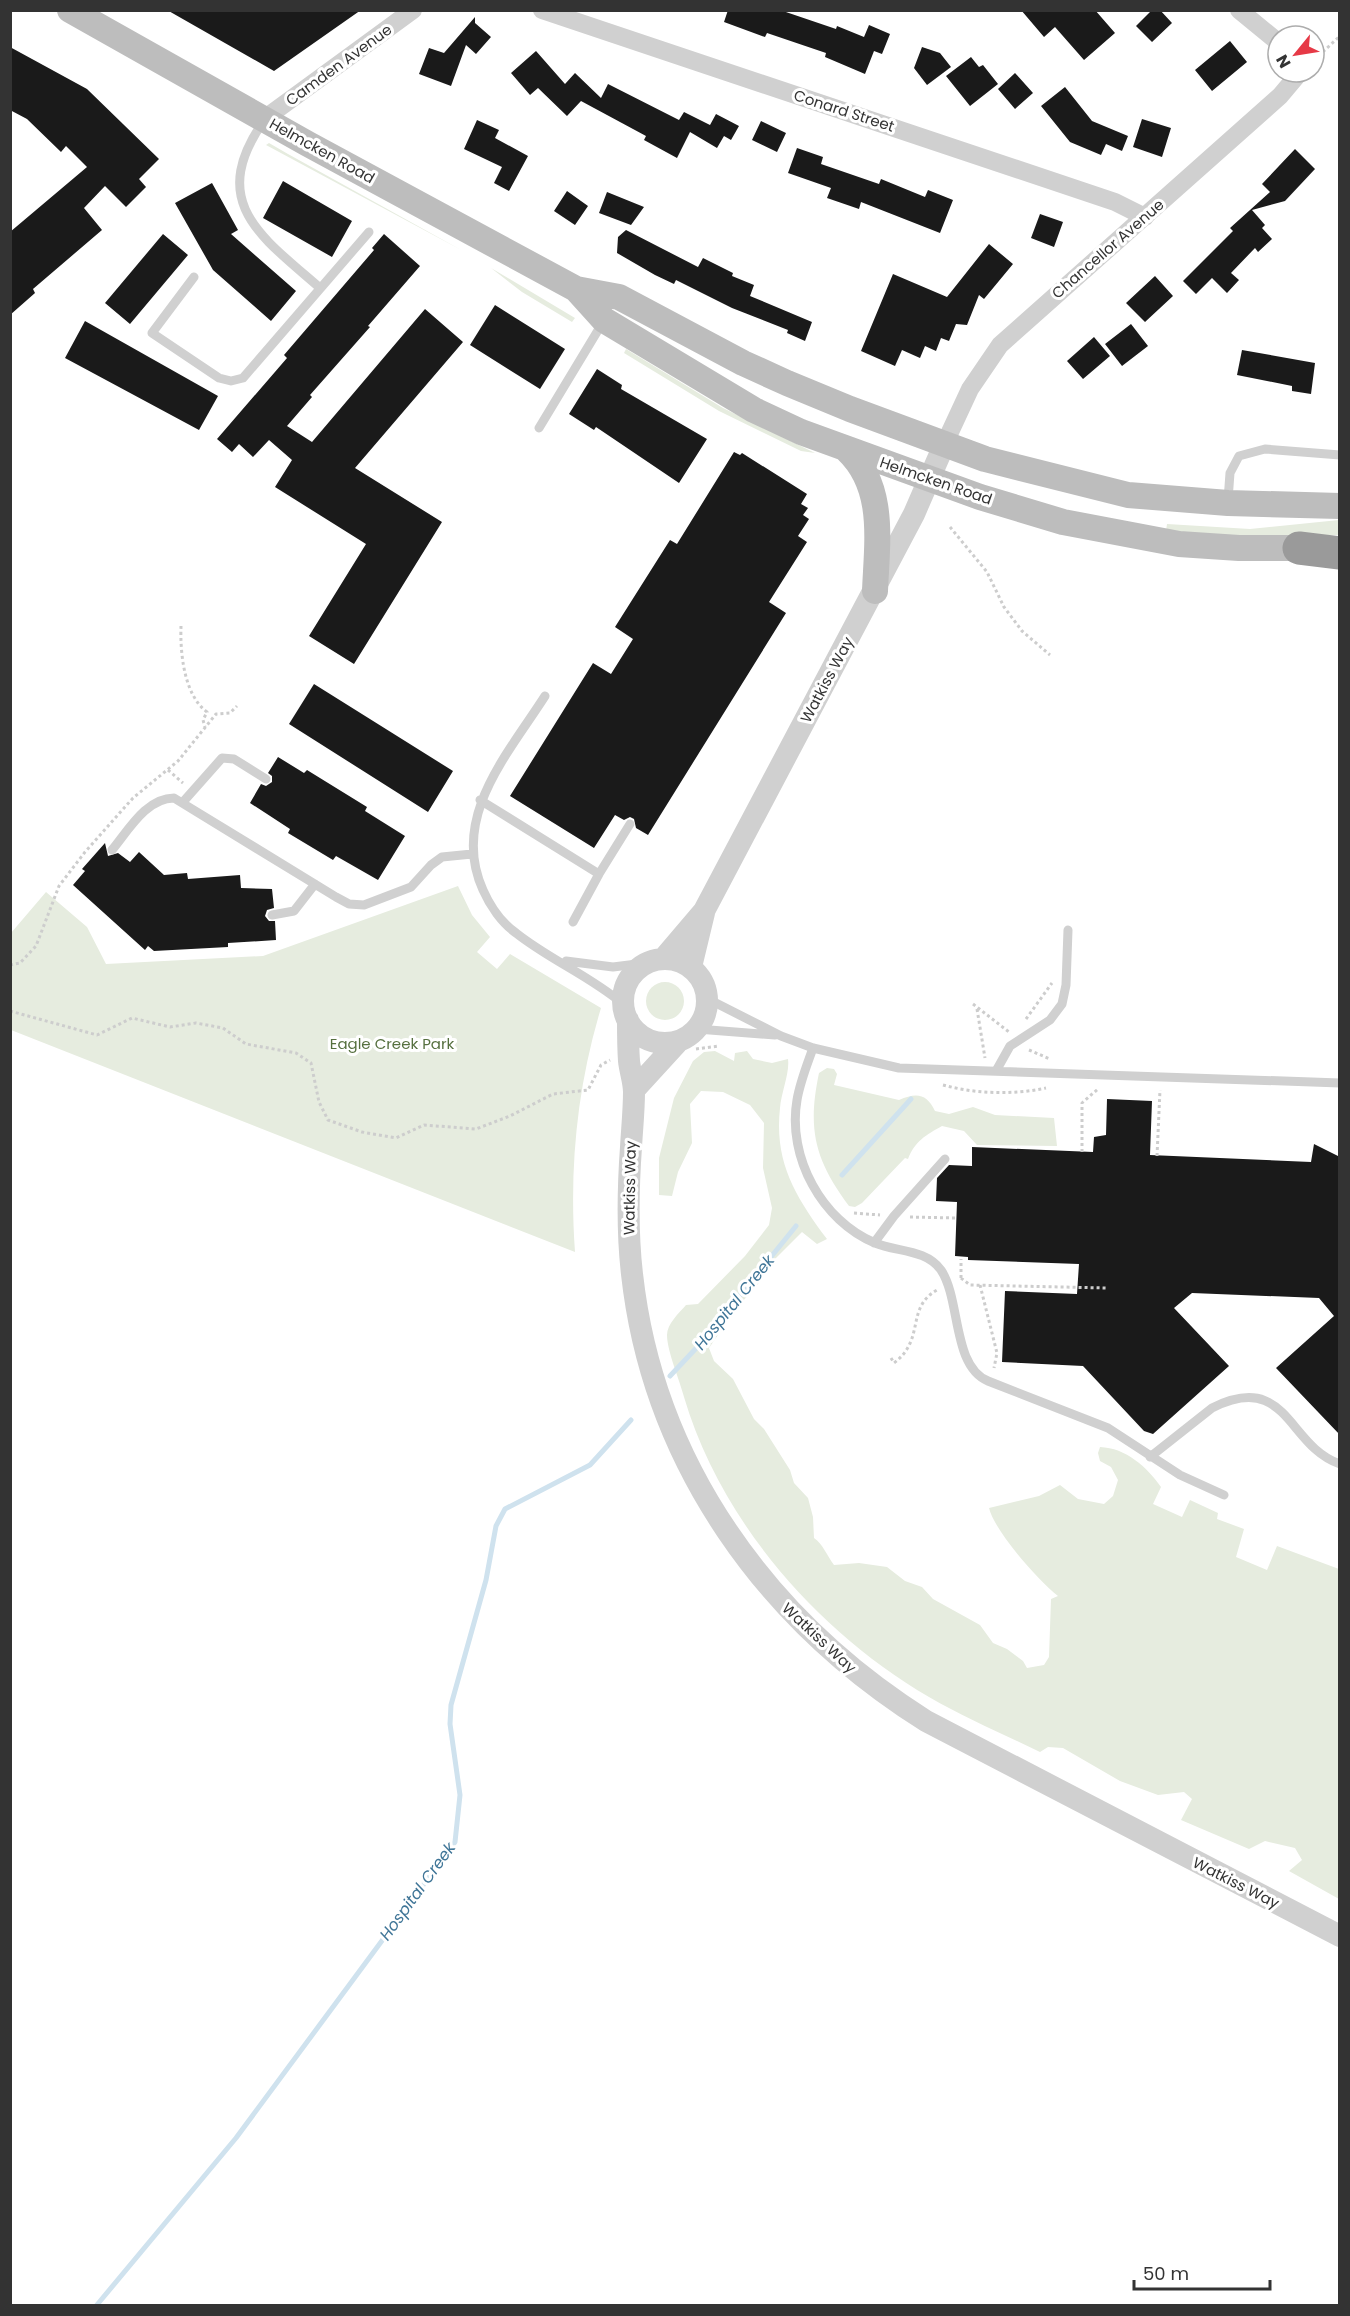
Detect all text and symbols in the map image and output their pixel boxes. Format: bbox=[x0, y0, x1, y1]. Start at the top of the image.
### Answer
street label: Camden Avenue bbox=[281, 19, 396, 110]
north arrow bbox=[1266, 24, 1326, 84]
text: N bbox=[1270, 50, 1296, 72]
street label: Conard Street bbox=[791, 84, 897, 137]
street label: Helmcken Road bbox=[266, 113, 379, 188]
street label: Chancellor Avenue bbox=[1047, 194, 1168, 303]
street label: Helmcken Road bbox=[877, 451, 995, 510]
street label: Watkiss Way bbox=[795, 633, 858, 726]
park label: Eagle Creek Park bbox=[330, 1033, 455, 1054]
street label: Watkiss Way bbox=[618, 1140, 641, 1235]
water label: Hospital Creek bbox=[689, 1249, 780, 1355]
street label: Watkiss Way bbox=[778, 1598, 861, 1678]
water label: Hospital Creek bbox=[374, 1837, 461, 1945]
street label: Watkiss Way bbox=[1189, 1852, 1284, 1914]
scale bar bbox=[1134, 2253, 1270, 2291]
text: 50 m bbox=[1143, 2261, 1189, 2286]

